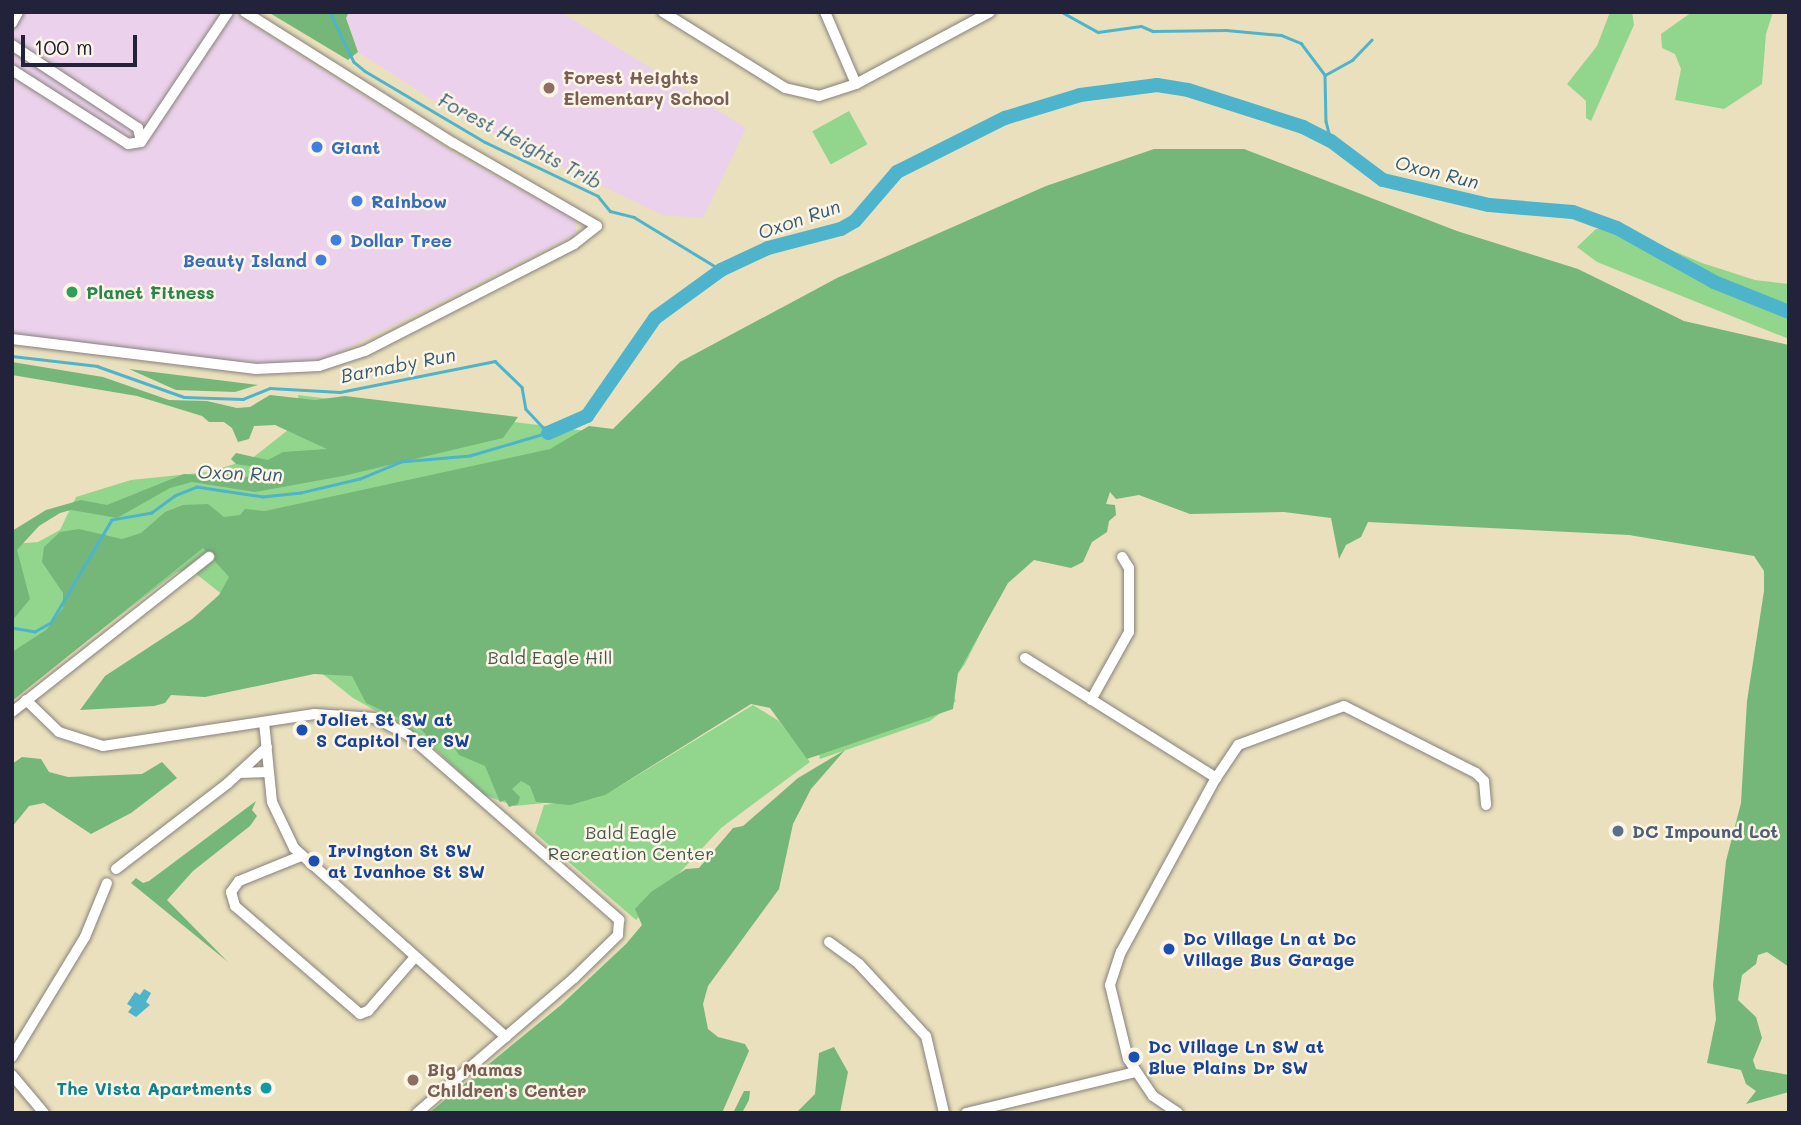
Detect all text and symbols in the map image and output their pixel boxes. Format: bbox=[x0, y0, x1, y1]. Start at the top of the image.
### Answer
scale bar bbox=[24, 21, 140, 65]
text: 100 m bbox=[34, 33, 93, 60]
place label: Forest Heights Elementary School bbox=[563, 67, 729, 110]
marker: Forest Heights Elementary School bbox=[541, 80, 557, 96]
water label: Forest Heights Trib bbox=[435, 88, 605, 194]
place label: Giant bbox=[331, 136, 380, 158]
marker: Giant bbox=[309, 139, 325, 155]
water label: Oxon Run bbox=[1393, 151, 1481, 193]
place label: Rainbow bbox=[371, 190, 447, 212]
marker: Rainbow bbox=[349, 193, 365, 209]
water label: Oxon Run bbox=[755, 194, 843, 244]
place label: Dollar Tree bbox=[350, 229, 452, 251]
marker: Dollar Tree bbox=[328, 232, 344, 248]
place label: Beauty Island bbox=[183, 249, 307, 271]
marker: Beauty Island bbox=[313, 252, 329, 268]
place label: Planet Fitness bbox=[86, 281, 215, 303]
marker: Planet Fitness bbox=[64, 284, 80, 300]
water label: Barnaby Run bbox=[339, 343, 457, 387]
water label: Oxon Run bbox=[197, 460, 283, 486]
park label: Bald Eagle Hill bbox=[488, 646, 612, 668]
place label: Joliet St SW at S Capitol Ter SW bbox=[316, 709, 470, 752]
marker: Joliet St SW at S Capitol Ter SW bbox=[294, 722, 310, 738]
place label: DC Impound Lot bbox=[1632, 820, 1778, 842]
park label: Bald Eagle Recreation Center bbox=[548, 822, 714, 864]
marker: DC Impound Lot bbox=[1610, 823, 1626, 839]
place label: Irvington St SW at Ivanhoe St SW bbox=[328, 840, 485, 882]
marker: Irvington St SW at Ivanhoe St SW bbox=[306, 853, 322, 869]
place label: Dc Village Ln at Dc Village Bus Garage bbox=[1183, 928, 1356, 970]
marker: Dc Village Ln at Dc Village Bus Garage bbox=[1161, 941, 1177, 957]
place label: Dc Village Ln SW at Blue Plains Dr SW bbox=[1148, 1036, 1324, 1078]
marker: Dc Village Ln SW at Blue Plains Dr SW bbox=[1126, 1049, 1142, 1065]
place label: Big Mamas Children's Center bbox=[427, 1059, 586, 1102]
marker: Big Mamas Children's Center bbox=[405, 1072, 421, 1088]
place label: The Vista Apartments bbox=[56, 1077, 252, 1099]
marker: The Vista Apartments bbox=[258, 1080, 274, 1096]

